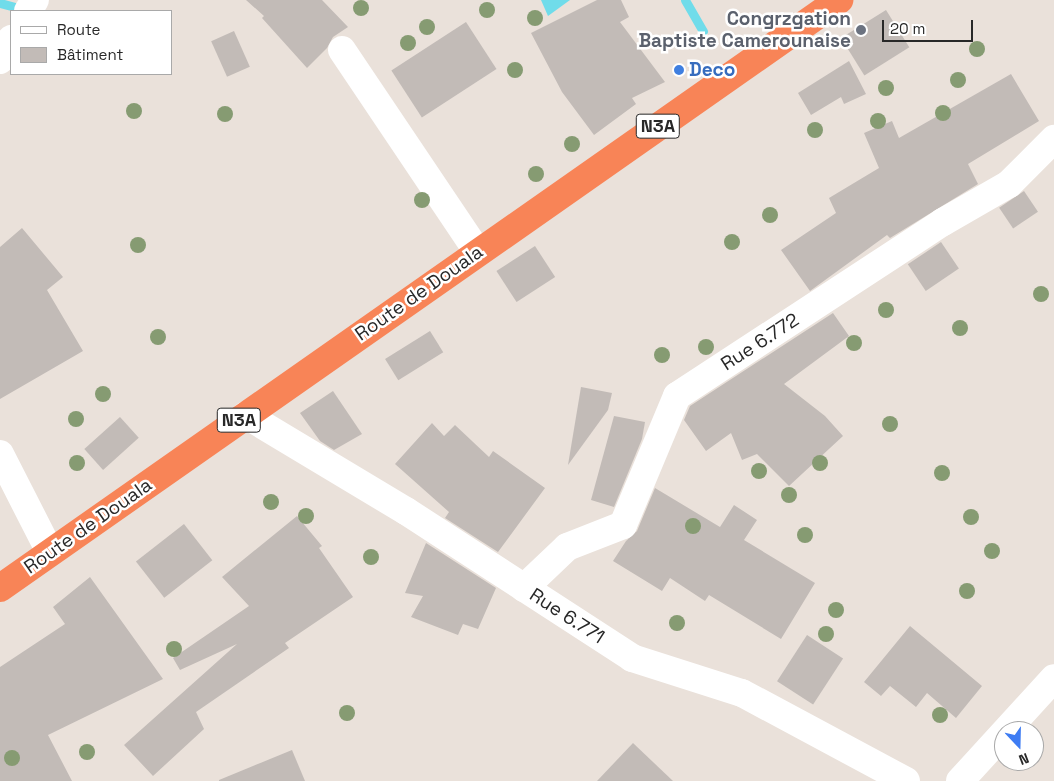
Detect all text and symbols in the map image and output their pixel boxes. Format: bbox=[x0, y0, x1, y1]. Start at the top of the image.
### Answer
place label: Congrzgation Baptiste Camerounaise bbox=[638, 8, 851, 52]
legend bbox=[10, 10, 172, 75]
scale bar bbox=[884, 10, 975, 42]
text: 20 m bbox=[890, 19, 925, 38]
text: Route bbox=[57, 20, 100, 39]
marker: Congrzgation Baptiste Camerounaise bbox=[855, 24, 867, 36]
text: Bâtiment bbox=[57, 45, 123, 64]
place label: Deco bbox=[689, 59, 735, 81]
marker: Deco bbox=[673, 64, 685, 76]
road number: N3A bbox=[636, 110, 680, 142]
street label: Route de Douala bbox=[351, 240, 487, 346]
street label: Rue 6.772 bbox=[717, 308, 803, 376]
road number: N3A bbox=[216, 404, 262, 436]
street label: Route de Douala bbox=[20, 473, 156, 579]
street label: Rue 6.771 bbox=[525, 583, 609, 649]
north arrow bbox=[994, 721, 1044, 771]
text: N bbox=[1016, 749, 1032, 769]

